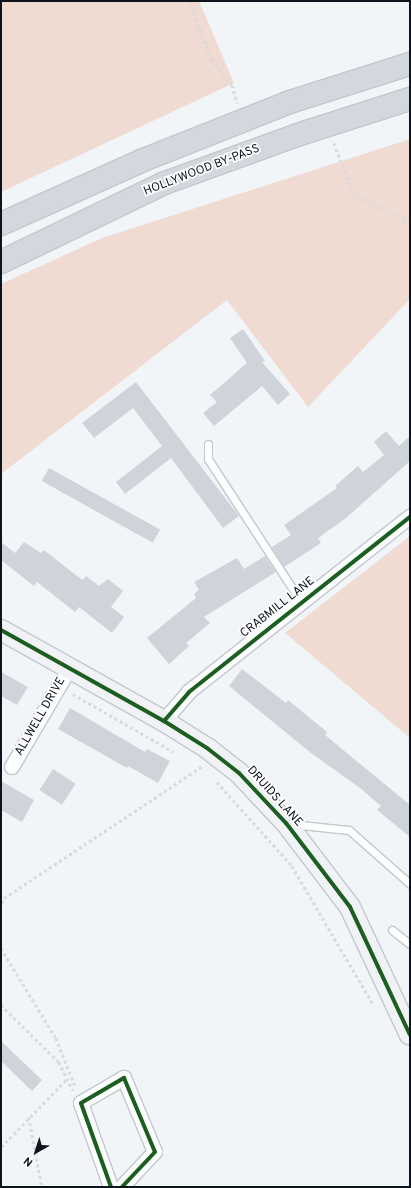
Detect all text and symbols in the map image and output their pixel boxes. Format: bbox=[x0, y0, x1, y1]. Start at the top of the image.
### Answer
street label: HOLLYWOOD BY-PASS bbox=[142, 142, 262, 200]
street label: CRABMILL LANE bbox=[238, 574, 318, 642]
street label: ALLWELL DRIVE bbox=[13, 675, 69, 759]
street label: DRUIDS LANE bbox=[243, 764, 305, 830]
north arrow bbox=[16, 1132, 56, 1172]
text: N bbox=[21, 1153, 36, 1169]

